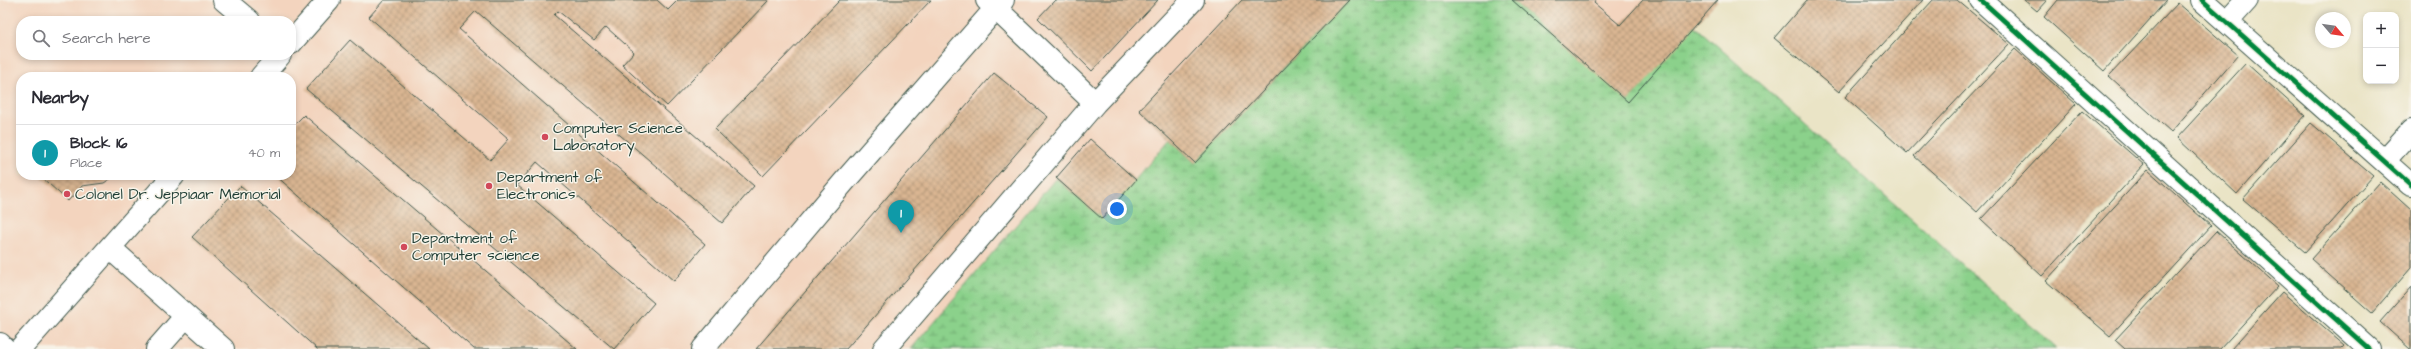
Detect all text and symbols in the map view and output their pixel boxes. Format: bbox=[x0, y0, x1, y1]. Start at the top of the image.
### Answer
north arrow bbox=[2315, 12, 2351, 48]
map controls bbox=[2363, 12, 2399, 84]
button: + bbox=[2363, 12, 2399, 48]
search box bbox=[16, 16, 296, 60]
icon: search bbox=[30, 27, 52, 49]
text: Search here bbox=[62, 28, 151, 49]
button: − bbox=[2363, 48, 2399, 84]
text: Nearby bbox=[32, 86, 89, 110]
place label: Computer Science Laboratory bbox=[553, 118, 683, 157]
marker: Computer Science Laboratory bbox=[540, 132, 550, 142]
text: Block 16 bbox=[70, 133, 128, 154]
text: 1 bbox=[44, 144, 46, 162]
text: 40 m bbox=[248, 144, 280, 162]
text: Place bbox=[70, 154, 102, 172]
place label: Department of Electronics bbox=[497, 167, 602, 205]
marker: Department of Electronics bbox=[484, 181, 494, 191]
place label: Colonel Dr. Jeppiaar Memorial bbox=[75, 184, 281, 205]
marker: Colonel Dr. Jeppiaar Memorial bbox=[62, 189, 72, 199]
your location bbox=[1107, 199, 1127, 219]
pin: 1 bbox=[888, 200, 914, 233]
place label: Department of Computer science bbox=[412, 228, 540, 266]
marker: Department of Computer science bbox=[399, 242, 409, 252]

